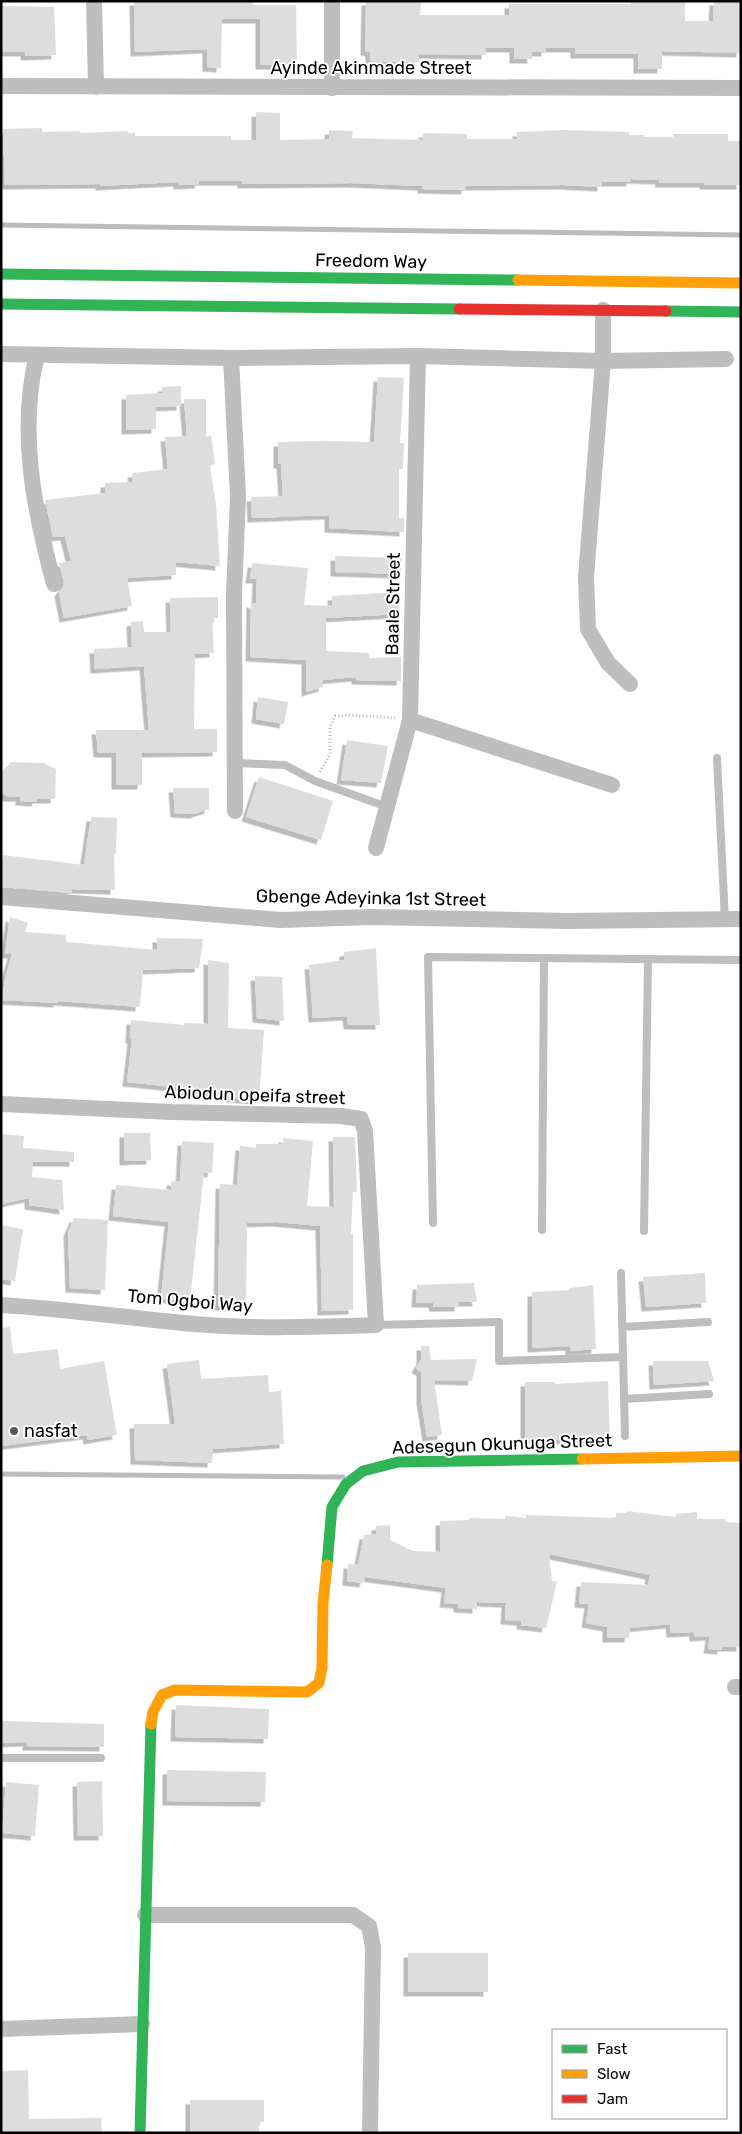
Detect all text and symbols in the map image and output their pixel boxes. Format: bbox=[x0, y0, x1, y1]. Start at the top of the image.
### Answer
street label: Ayinde Akinmade Street bbox=[270, 57, 472, 79]
street label: Freedom Way bbox=[315, 249, 427, 273]
street label: Baale Street bbox=[381, 552, 405, 656]
street label: Gbenge Adeyinka 1st Street bbox=[256, 885, 486, 911]
street label: Abiodun opeifa street bbox=[164, 1081, 346, 1109]
street label: Tom Ogboi Way bbox=[126, 1285, 254, 1317]
place label: nasfat bbox=[24, 1420, 78, 1442]
marker: nasfat bbox=[8, 1425, 20, 1437]
street label: Adesegun Okunuga Street bbox=[392, 1429, 612, 1459]
legend bbox=[552, 2029, 727, 2119]
text: Fast bbox=[597, 2040, 627, 2058]
text: Slow bbox=[597, 2065, 630, 2083]
text: Jam bbox=[597, 2090, 628, 2108]

